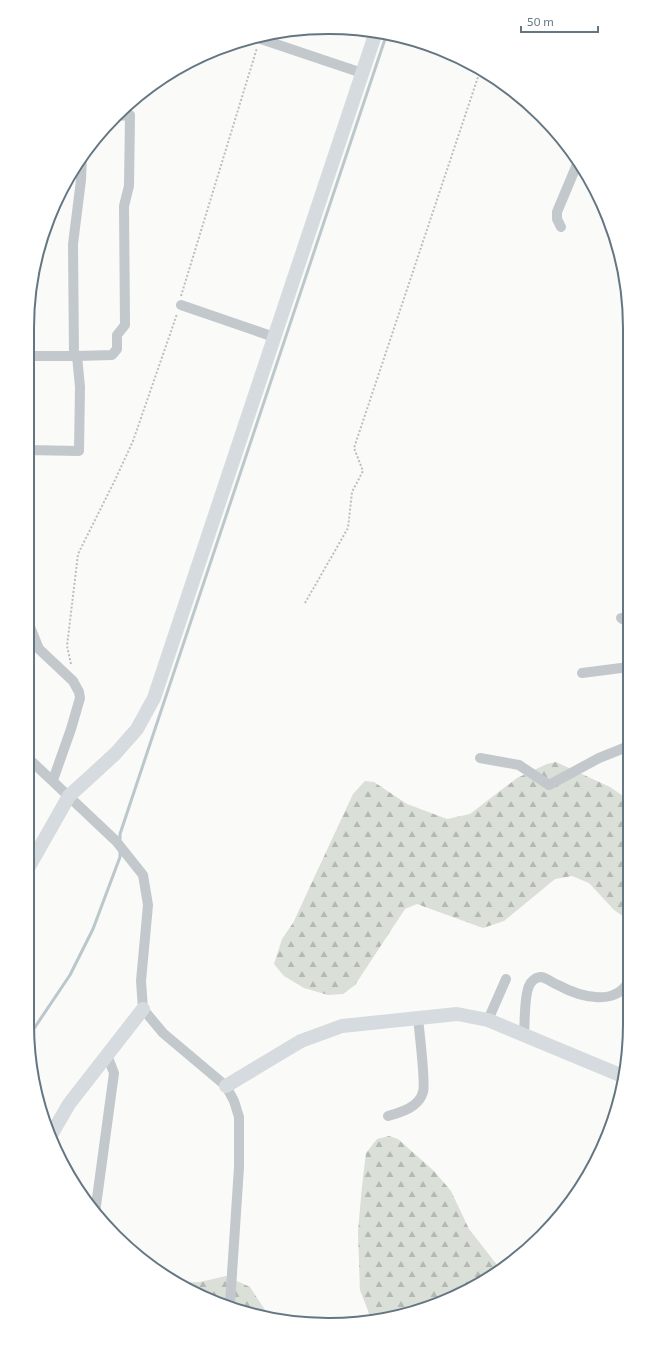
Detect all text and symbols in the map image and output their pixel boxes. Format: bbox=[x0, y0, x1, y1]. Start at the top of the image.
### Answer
scale bar bbox=[521, 8, 598, 34]
text: 50 m bbox=[527, 14, 554, 28]

